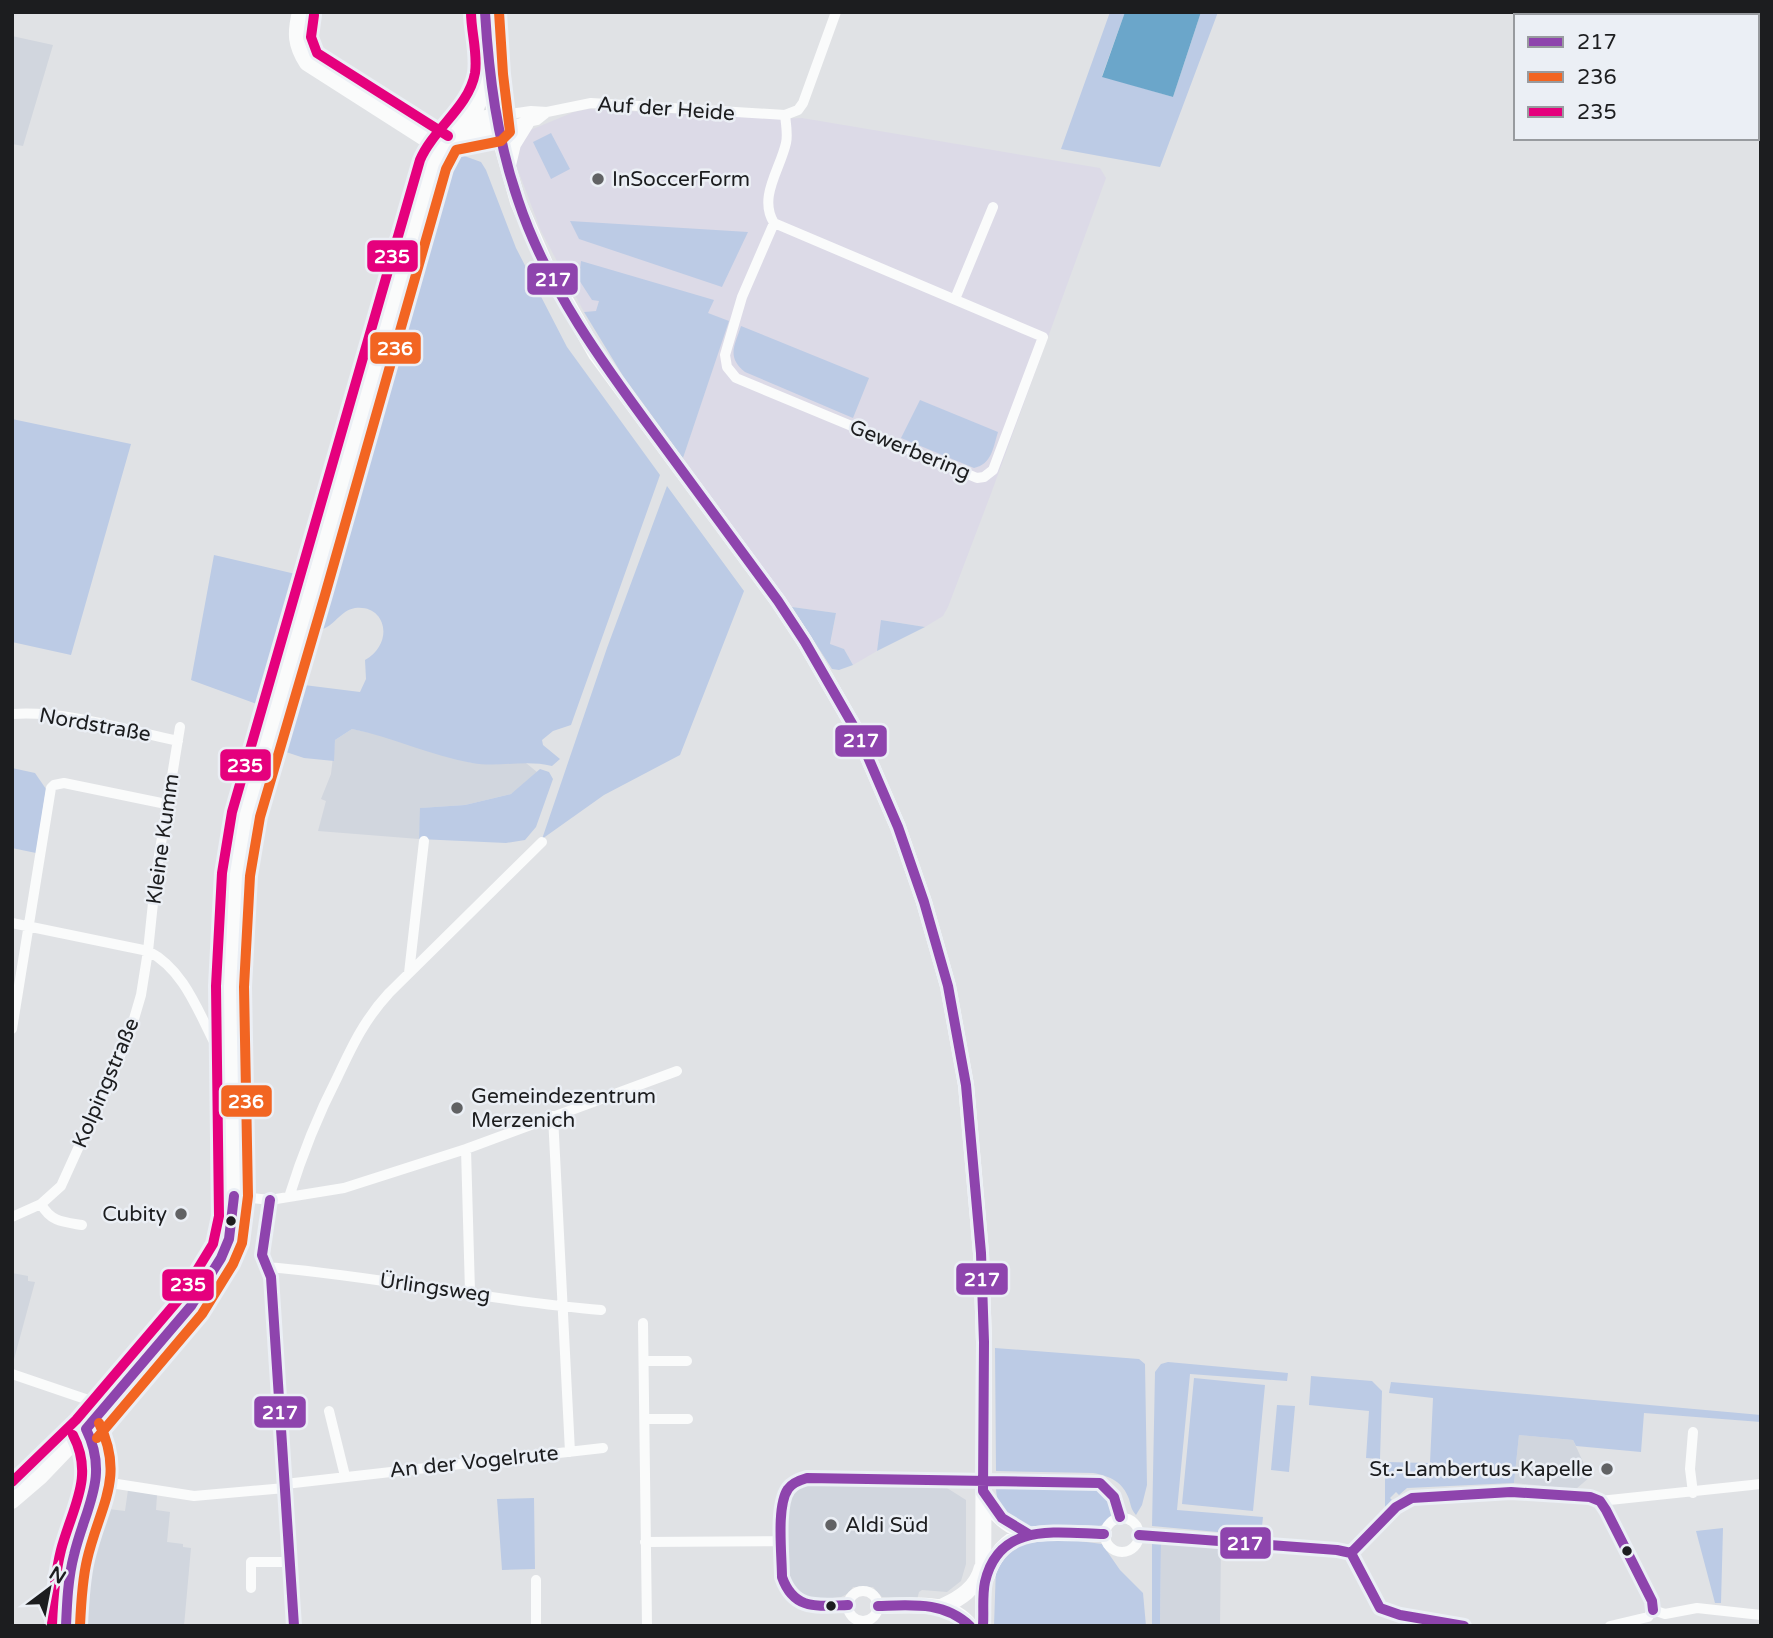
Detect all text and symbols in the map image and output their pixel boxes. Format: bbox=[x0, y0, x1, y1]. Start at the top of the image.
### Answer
legend bbox=[1514, 14, 1759, 140]
text: 217 bbox=[1577, 30, 1617, 55]
text: 236 bbox=[1577, 65, 1617, 90]
street label: Auf der Heide bbox=[596, 92, 736, 126]
text: 235 bbox=[1577, 100, 1617, 125]
place label: InSoccerForm bbox=[612, 167, 750, 192]
marker: InSoccerForm bbox=[590, 171, 606, 187]
line badge: 235 bbox=[366, 239, 419, 273]
text: 235 bbox=[374, 246, 410, 268]
line badge: 217 bbox=[526, 262, 579, 296]
text: 217 bbox=[535, 269, 571, 291]
line badge: 236 bbox=[369, 331, 422, 365]
text: 236 bbox=[377, 338, 413, 360]
street label: Gewerbering bbox=[846, 414, 974, 486]
street label: Nordstraße bbox=[37, 703, 153, 747]
line badge: 217 bbox=[834, 724, 888, 758]
text: 217 bbox=[843, 730, 879, 752]
line badge: 235 bbox=[219, 748, 272, 782]
text: 235 bbox=[227, 755, 263, 777]
street label: Kleine Kumm bbox=[141, 772, 185, 906]
street label: Kolpingstraße bbox=[67, 1014, 145, 1152]
line badge: 236 bbox=[220, 1084, 273, 1118]
place label: Gemeindezentrum Merzenich bbox=[471, 1084, 656, 1133]
text: 236 bbox=[228, 1091, 264, 1113]
marker: Gemeindezentrum Merzenich bbox=[449, 1100, 465, 1116]
place label: Cubity bbox=[102, 1202, 167, 1227]
marker: Cubity bbox=[173, 1206, 189, 1222]
unlabelled marker bbox=[224, 1214, 238, 1228]
line badge: 217 bbox=[955, 1262, 1009, 1296]
line badge: 235 bbox=[161, 1268, 215, 1302]
street label: Ürlingsweg bbox=[378, 1268, 492, 1308]
text: 217 bbox=[964, 1269, 1000, 1291]
text: 235 bbox=[170, 1274, 206, 1296]
line badge: 217 bbox=[253, 1395, 307, 1429]
text: 217 bbox=[262, 1402, 298, 1424]
street label: An der Vogelrute bbox=[388, 1441, 560, 1483]
place label: St.-Lambertus-Kapelle bbox=[1369, 1457, 1593, 1482]
marker: St.-Lambertus-Kapelle bbox=[1599, 1461, 1615, 1477]
place label: Aldi Süd bbox=[845, 1513, 929, 1538]
marker: Aldi Süd bbox=[823, 1517, 839, 1533]
line badge: 217 bbox=[1219, 1526, 1272, 1560]
text: 217 bbox=[1227, 1533, 1263, 1555]
unlabelled marker bbox=[1620, 1544, 1634, 1558]
north arrow bbox=[14, 1554, 84, 1624]
text: N bbox=[45, 1562, 70, 1589]
unlabelled marker bbox=[824, 1599, 838, 1613]

